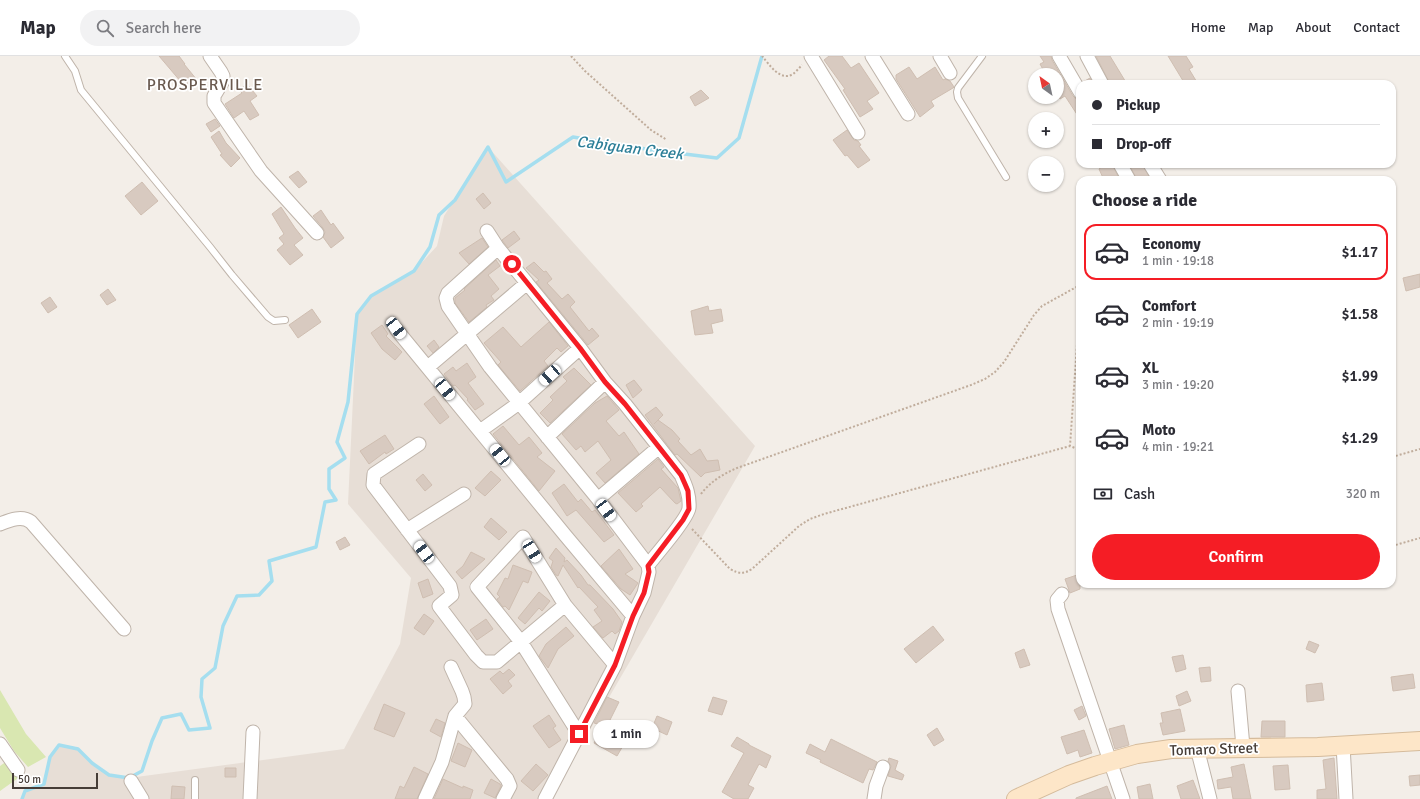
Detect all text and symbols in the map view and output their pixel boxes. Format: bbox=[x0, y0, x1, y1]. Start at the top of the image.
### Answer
search box bbox=[80, 10, 360, 46]
text: Map bbox=[20, 16, 56, 40]
icon: search bbox=[94, 17, 116, 39]
text: Search here bbox=[126, 19, 201, 37]
text: Home bbox=[1191, 19, 1226, 36]
text: Map bbox=[1248, 19, 1273, 36]
text: About bbox=[1295, 19, 1331, 36]
text: Contact bbox=[1353, 19, 1400, 36]
north arrow bbox=[1028, 68, 1064, 104]
map controls bbox=[1028, 68, 1064, 192]
district label: PROSPERVILLE bbox=[147, 75, 263, 95]
text: Pickup bbox=[1116, 96, 1160, 114]
button: + bbox=[1028, 112, 1064, 148]
water label: Cabiguan Creek bbox=[575, 132, 686, 165]
text: Drop-off bbox=[1116, 135, 1171, 153]
button: − bbox=[1028, 156, 1064, 192]
text: Choose a ride bbox=[1092, 189, 1197, 211]
icon: car bbox=[1094, 234, 1130, 270]
text: Economy bbox=[1142, 235, 1201, 253]
text: $1.17 bbox=[1341, 243, 1378, 261]
text: 1 min · 19:18 bbox=[1142, 253, 1214, 269]
route start bbox=[503, 255, 521, 273]
icon: car bbox=[1094, 296, 1130, 332]
text: Comfort bbox=[1142, 297, 1196, 315]
text: $1.58 bbox=[1341, 305, 1378, 323]
car bbox=[384, 315, 408, 341]
text: 2 min · 19:19 bbox=[1142, 315, 1214, 331]
icon: car bbox=[1094, 358, 1130, 394]
text: XL bbox=[1142, 359, 1159, 377]
car bbox=[537, 363, 563, 387]
text: $1.99 bbox=[1341, 367, 1378, 385]
car bbox=[433, 376, 457, 402]
text: 3 min · 19:20 bbox=[1142, 377, 1214, 393]
icon: car bbox=[1094, 420, 1130, 456]
text: Moto bbox=[1142, 421, 1176, 439]
text: $1.29 bbox=[1341, 429, 1378, 447]
text: 4 min · 19:21 bbox=[1142, 439, 1214, 455]
car bbox=[488, 442, 512, 468]
icon: cash bbox=[1092, 483, 1114, 505]
text: Cash bbox=[1124, 485, 1155, 503]
text: 320 m bbox=[1346, 486, 1380, 502]
car bbox=[594, 497, 618, 523]
button: Confirm bbox=[1092, 534, 1380, 580]
car bbox=[521, 538, 543, 564]
car bbox=[412, 539, 436, 565]
callout: 1 min bbox=[593, 720, 659, 748]
route end bbox=[570, 725, 588, 743]
text: 1 min bbox=[610, 726, 642, 742]
street label: Tomaro Street bbox=[1169, 738, 1259, 760]
scale bar bbox=[12, 771, 98, 790]
text: 50 m bbox=[18, 773, 41, 786]

